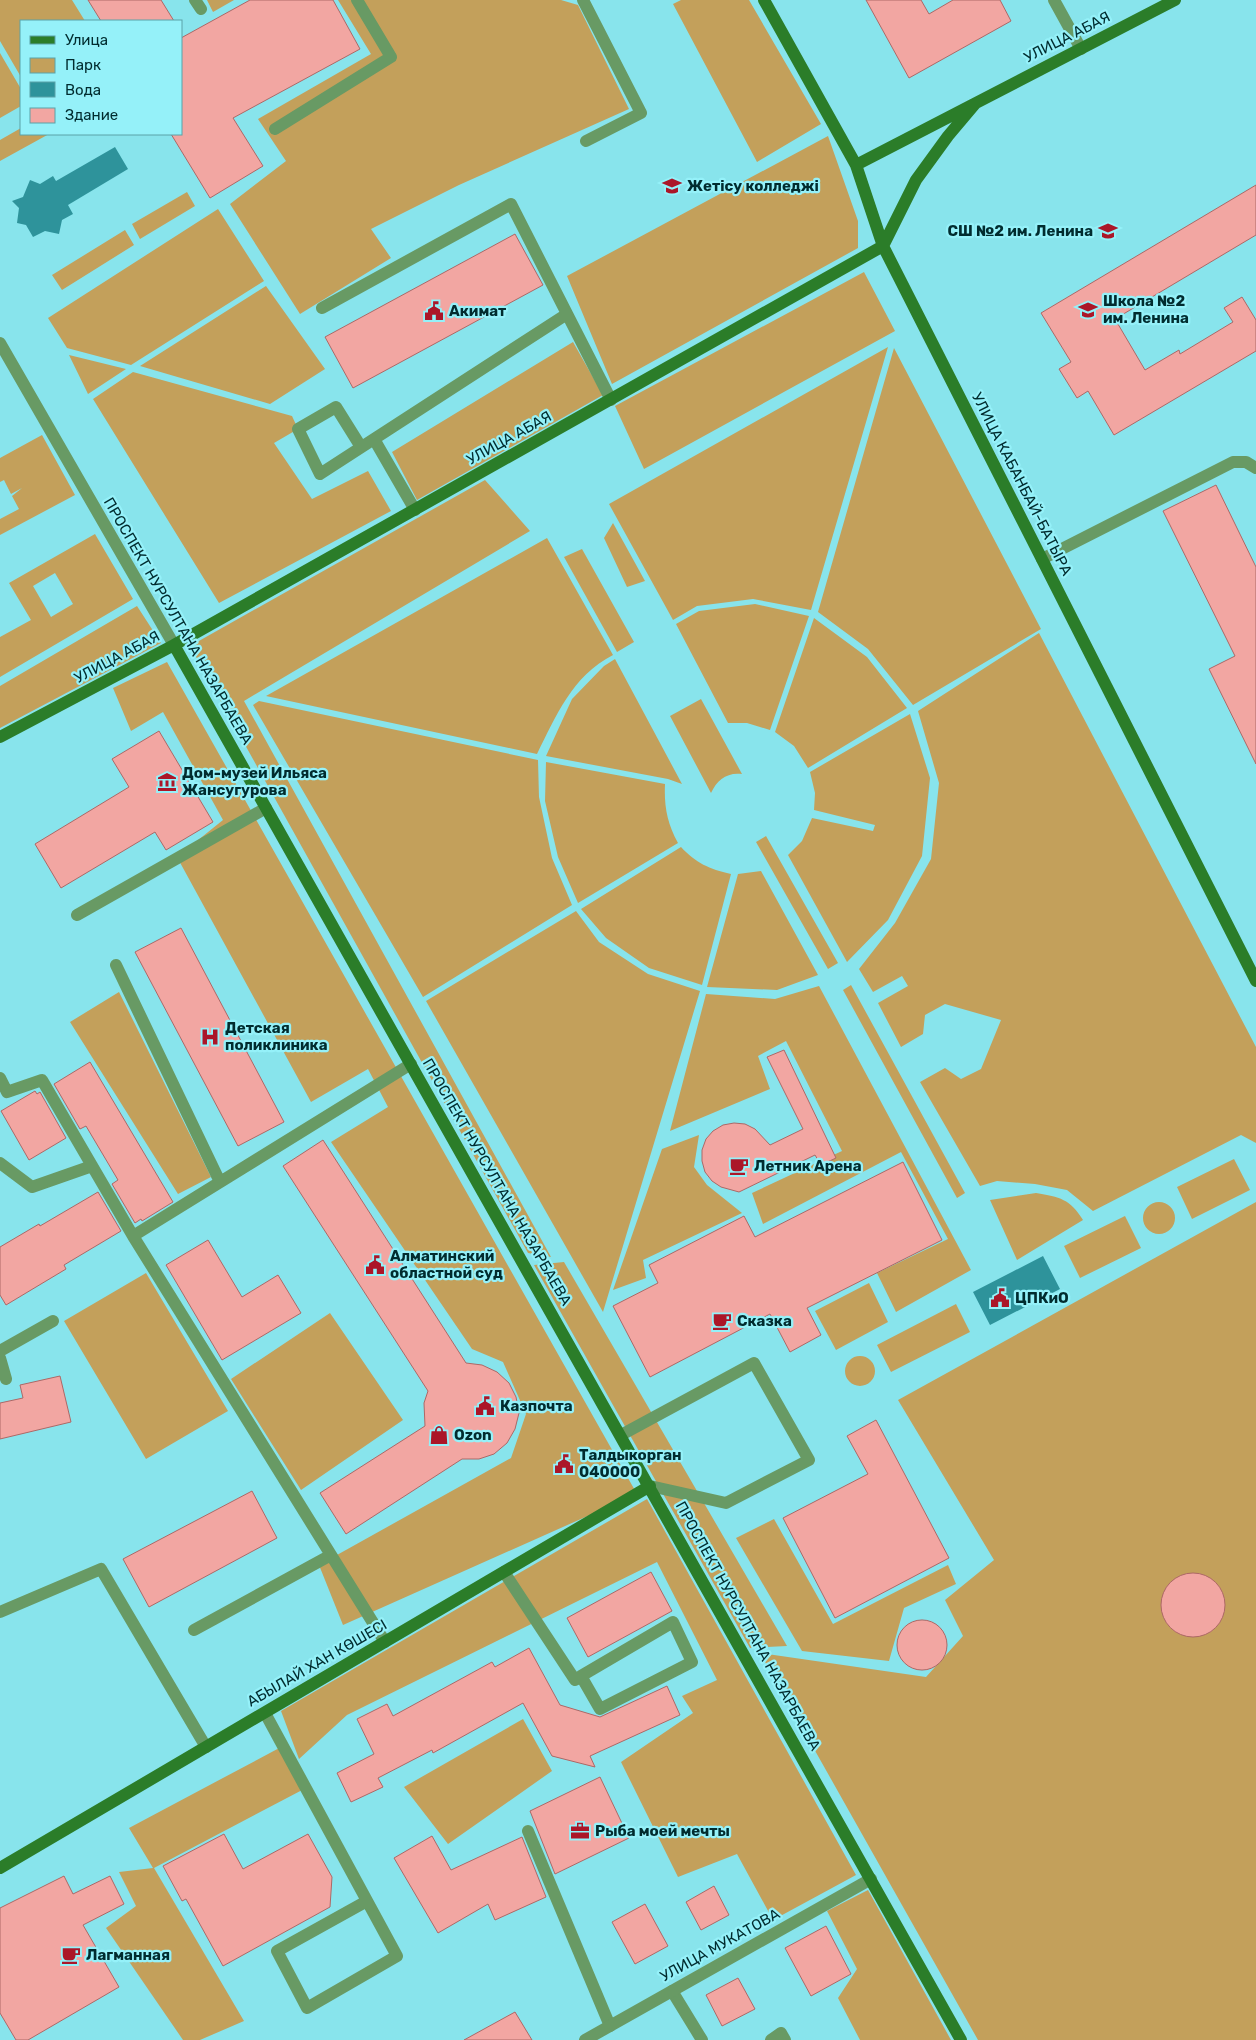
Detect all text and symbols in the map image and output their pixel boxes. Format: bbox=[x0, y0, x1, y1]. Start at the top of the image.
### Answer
street label: УЛИЦА АБАЯ bbox=[1021, 8, 1113, 66]
legend bbox=[20, 20, 182, 135]
text: Улица bbox=[65, 31, 108, 49]
text: Парк bbox=[65, 56, 101, 74]
text: Вода bbox=[65, 81, 101, 99]
text: Здание bbox=[65, 106, 118, 124]
school or university icon: Жетісу колледжі bbox=[661, 175, 683, 197]
place label: Жетісу колледжі bbox=[687, 177, 819, 195]
school or university icon: СШ №2 им. Ленина bbox=[1097, 220, 1119, 242]
place label: СШ №2 им. Ленина bbox=[947, 222, 1093, 240]
place label: Школа №2 им. Ленина bbox=[1103, 292, 1189, 327]
school or university icon: Школа №2 им. Ленина bbox=[1077, 299, 1099, 321]
public building icon: Акимат bbox=[423, 300, 445, 322]
place label: Акимат bbox=[449, 302, 507, 320]
street label: УЛИЦА КАБАНБАЙ-БАТЫРА bbox=[968, 389, 1076, 579]
street label: УЛИЦА АБАЯ bbox=[463, 407, 555, 469]
street label: ПРОСПЕКТ НУРСУЛТАНА НАЗАРБАЕВА bbox=[100, 494, 256, 748]
street label: УЛИЦА АБАЯ bbox=[71, 627, 163, 687]
place label: Дом-музей Ильяса Жансугурова bbox=[182, 764, 327, 799]
museum icon: Дом-музей Ильяса Жансугурова bbox=[156, 771, 178, 793]
place label: Детская поликлиника bbox=[225, 1019, 328, 1054]
hospital icon: Детская поликлиника bbox=[199, 1026, 221, 1048]
street label: ПРОСПЕКТ НУРСУЛТАНА НАЗАРБАЕВА bbox=[419, 1055, 575, 1309]
cafe icon: Летник Арена bbox=[728, 1155, 750, 1177]
place label: Летник Арена bbox=[754, 1157, 862, 1175]
place label: Алматинский областной суд bbox=[390, 1247, 503, 1282]
public building icon: Алматинский областной суд bbox=[364, 1254, 386, 1276]
public building icon: ЦПКиО bbox=[989, 1287, 1011, 1309]
place label: ЦПКиО bbox=[1015, 1289, 1069, 1307]
cafe icon: Сказка bbox=[711, 1310, 733, 1332]
place label: Сказка bbox=[737, 1312, 792, 1330]
public building icon: Казпочта bbox=[474, 1395, 496, 1417]
place label: Казпочта bbox=[500, 1397, 573, 1415]
shop icon: Ozon bbox=[428, 1424, 450, 1446]
place label: Ozon bbox=[454, 1426, 492, 1444]
place label: Талдыкорган 040000 bbox=[579, 1446, 682, 1481]
public building icon: Талдыкорган 040000 bbox=[553, 1453, 575, 1475]
street label: ПРОСПЕКТ НУРСУЛТАНА НАЗАРБАЕВА bbox=[672, 1498, 824, 1754]
street label: АБЫЛАЙ ХАН КӨШЕСІ bbox=[244, 1616, 390, 1710]
office icon: Рыба моей мечты bbox=[569, 1820, 591, 1842]
place label: Рыба моей мечты bbox=[595, 1822, 730, 1840]
street label: УЛИЦА МУКАТОВА bbox=[657, 1905, 783, 1985]
cafe icon: Лагманная bbox=[60, 1944, 82, 1966]
place label: Лагманная bbox=[86, 1946, 170, 1964]

